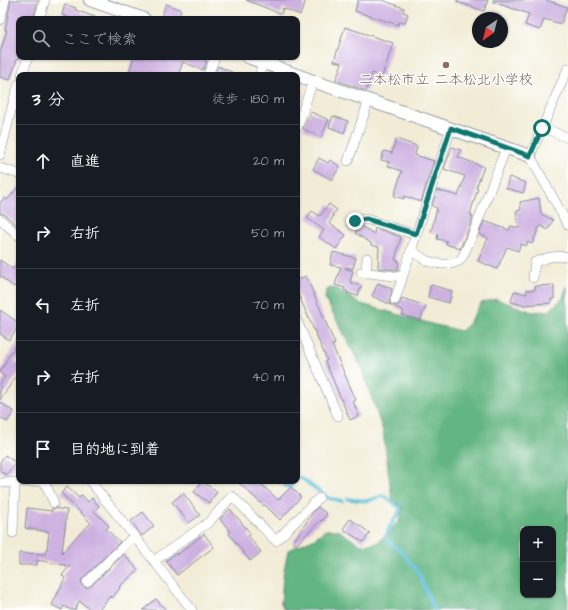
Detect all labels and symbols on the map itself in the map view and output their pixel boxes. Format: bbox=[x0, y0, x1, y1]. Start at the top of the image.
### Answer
north arrow bbox=[472, 12, 508, 48]
marker: 二本松市立 二本松北小学校 bbox=[441, 60, 451, 70]
place label: 二本松市立 二本松北小学校 bbox=[359, 70, 533, 90]
route start bbox=[533, 119, 551, 137]
route end bbox=[346, 212, 364, 230]

